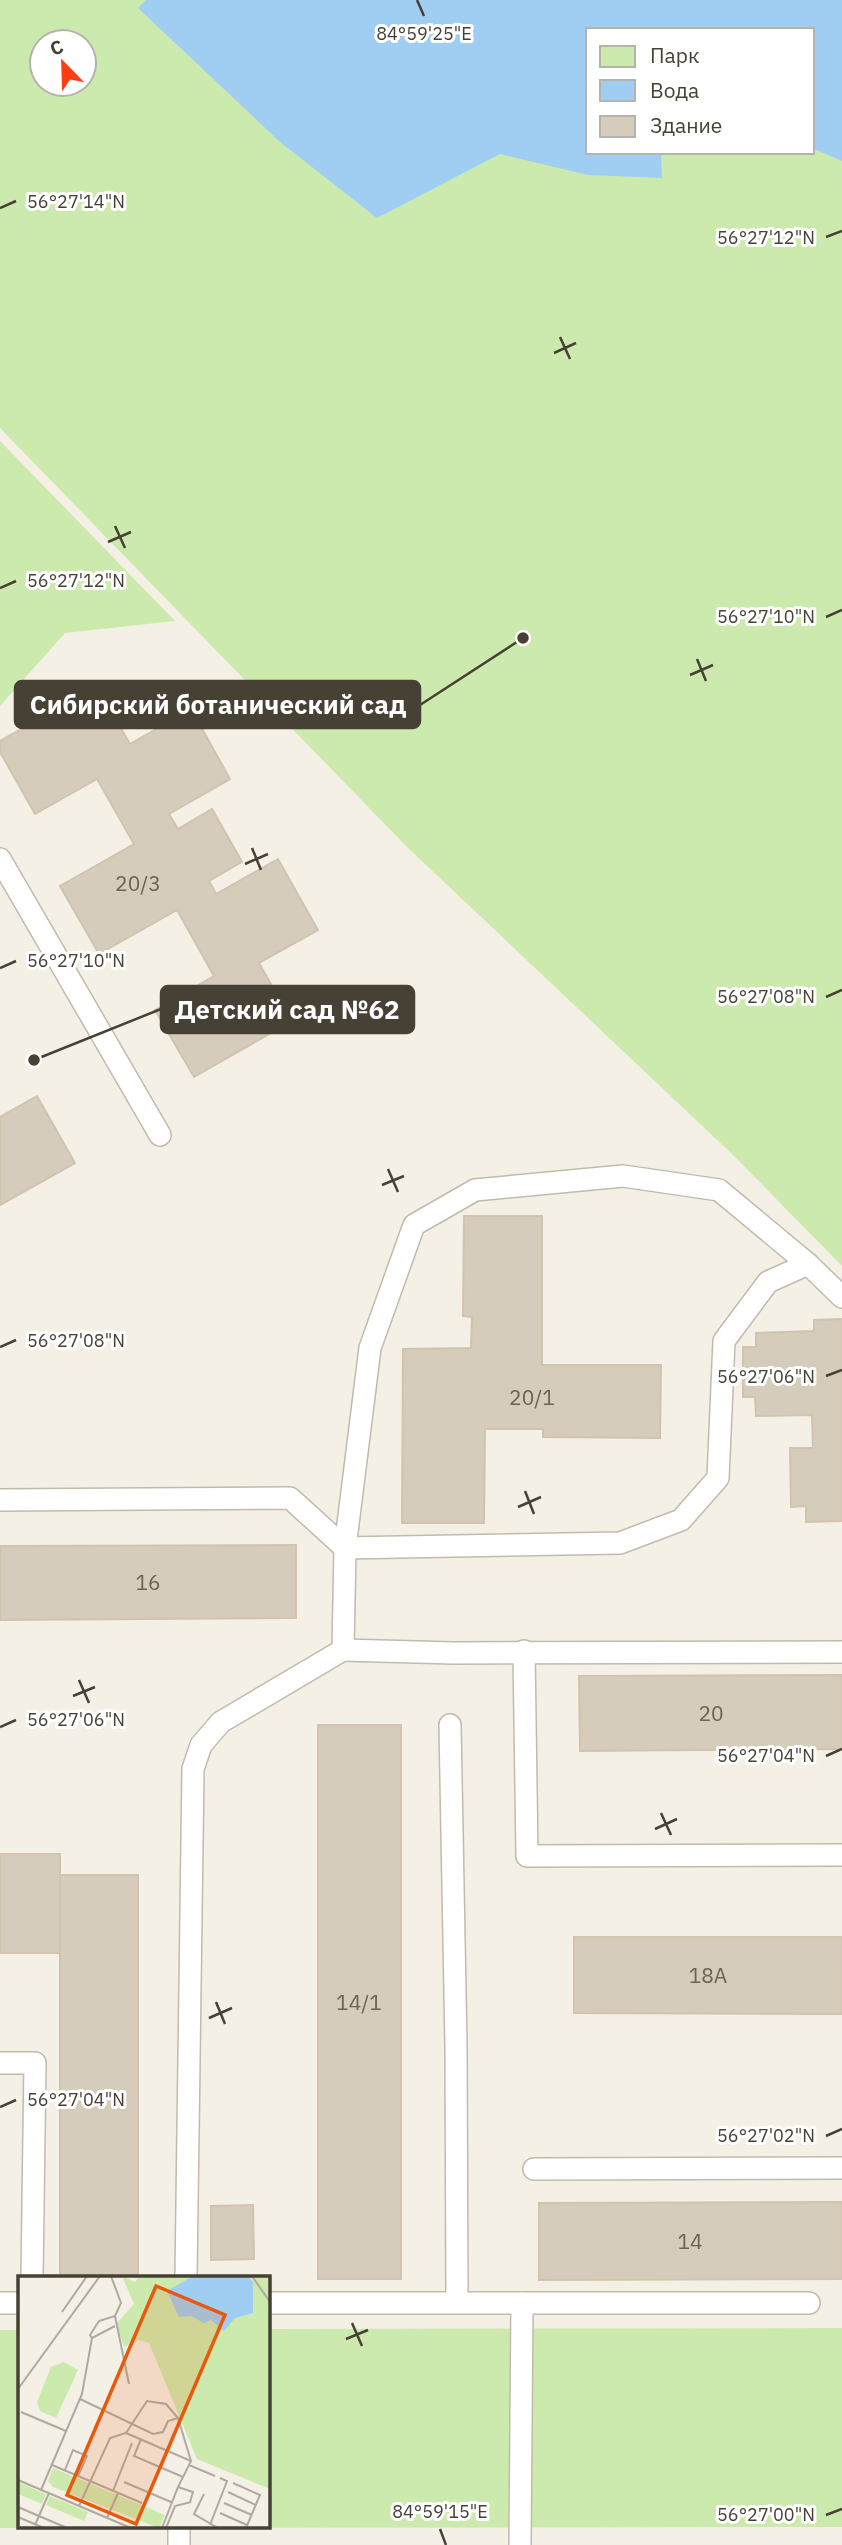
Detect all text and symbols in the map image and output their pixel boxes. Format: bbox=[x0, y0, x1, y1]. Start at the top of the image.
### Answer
text: 84°59'25"E bbox=[376, 22, 472, 45]
north arrow bbox=[28, 28, 98, 98]
legend bbox=[586, 28, 814, 154]
text: С bbox=[46, 34, 67, 61]
text: Парк bbox=[650, 41, 700, 69]
text: Вода bbox=[650, 76, 699, 104]
text: Здание bbox=[650, 111, 722, 139]
text: 56°27'14"N bbox=[27, 190, 125, 213]
text: 56°27'12"N bbox=[717, 226, 815, 249]
text: 56°27'12"N bbox=[27, 569, 125, 592]
text: 56°27'10"N bbox=[717, 605, 815, 628]
callout: Сибирский ботанический сад bbox=[15, 681, 420, 728]
text: Сибирский ботанический сад bbox=[30, 687, 406, 721]
house number: 20/3 bbox=[115, 869, 161, 897]
text: 56°27'10"N bbox=[27, 949, 125, 972]
text: 56°27'08"N bbox=[717, 985, 815, 1008]
callout: Детский сад №62 bbox=[161, 986, 414, 1033]
text: Детский сад №62 bbox=[174, 992, 400, 1026]
text: 56°27'08"N bbox=[27, 1329, 125, 1352]
text: 56°27'06"N bbox=[717, 1365, 815, 1388]
house number: 20/1 bbox=[509, 1383, 555, 1411]
house number: 16 bbox=[135, 1568, 161, 1596]
house number: 20 bbox=[698, 1699, 724, 1727]
text: 56°27'06"N bbox=[27, 1708, 125, 1731]
text: 56°27'04"N bbox=[717, 1744, 815, 1767]
house number: 18А bbox=[689, 1961, 727, 1989]
house number: 14/1 bbox=[336, 1988, 382, 2016]
text: 56°27'04"N bbox=[27, 2088, 125, 2111]
text: 56°27'02"N bbox=[717, 2124, 815, 2147]
house number: 14 bbox=[677, 2227, 703, 2255]
inset map bbox=[18, 2276, 270, 2528]
text: 84°59'15"E bbox=[392, 2500, 488, 2523]
text: 56°27'00"N bbox=[717, 2503, 815, 2526]

